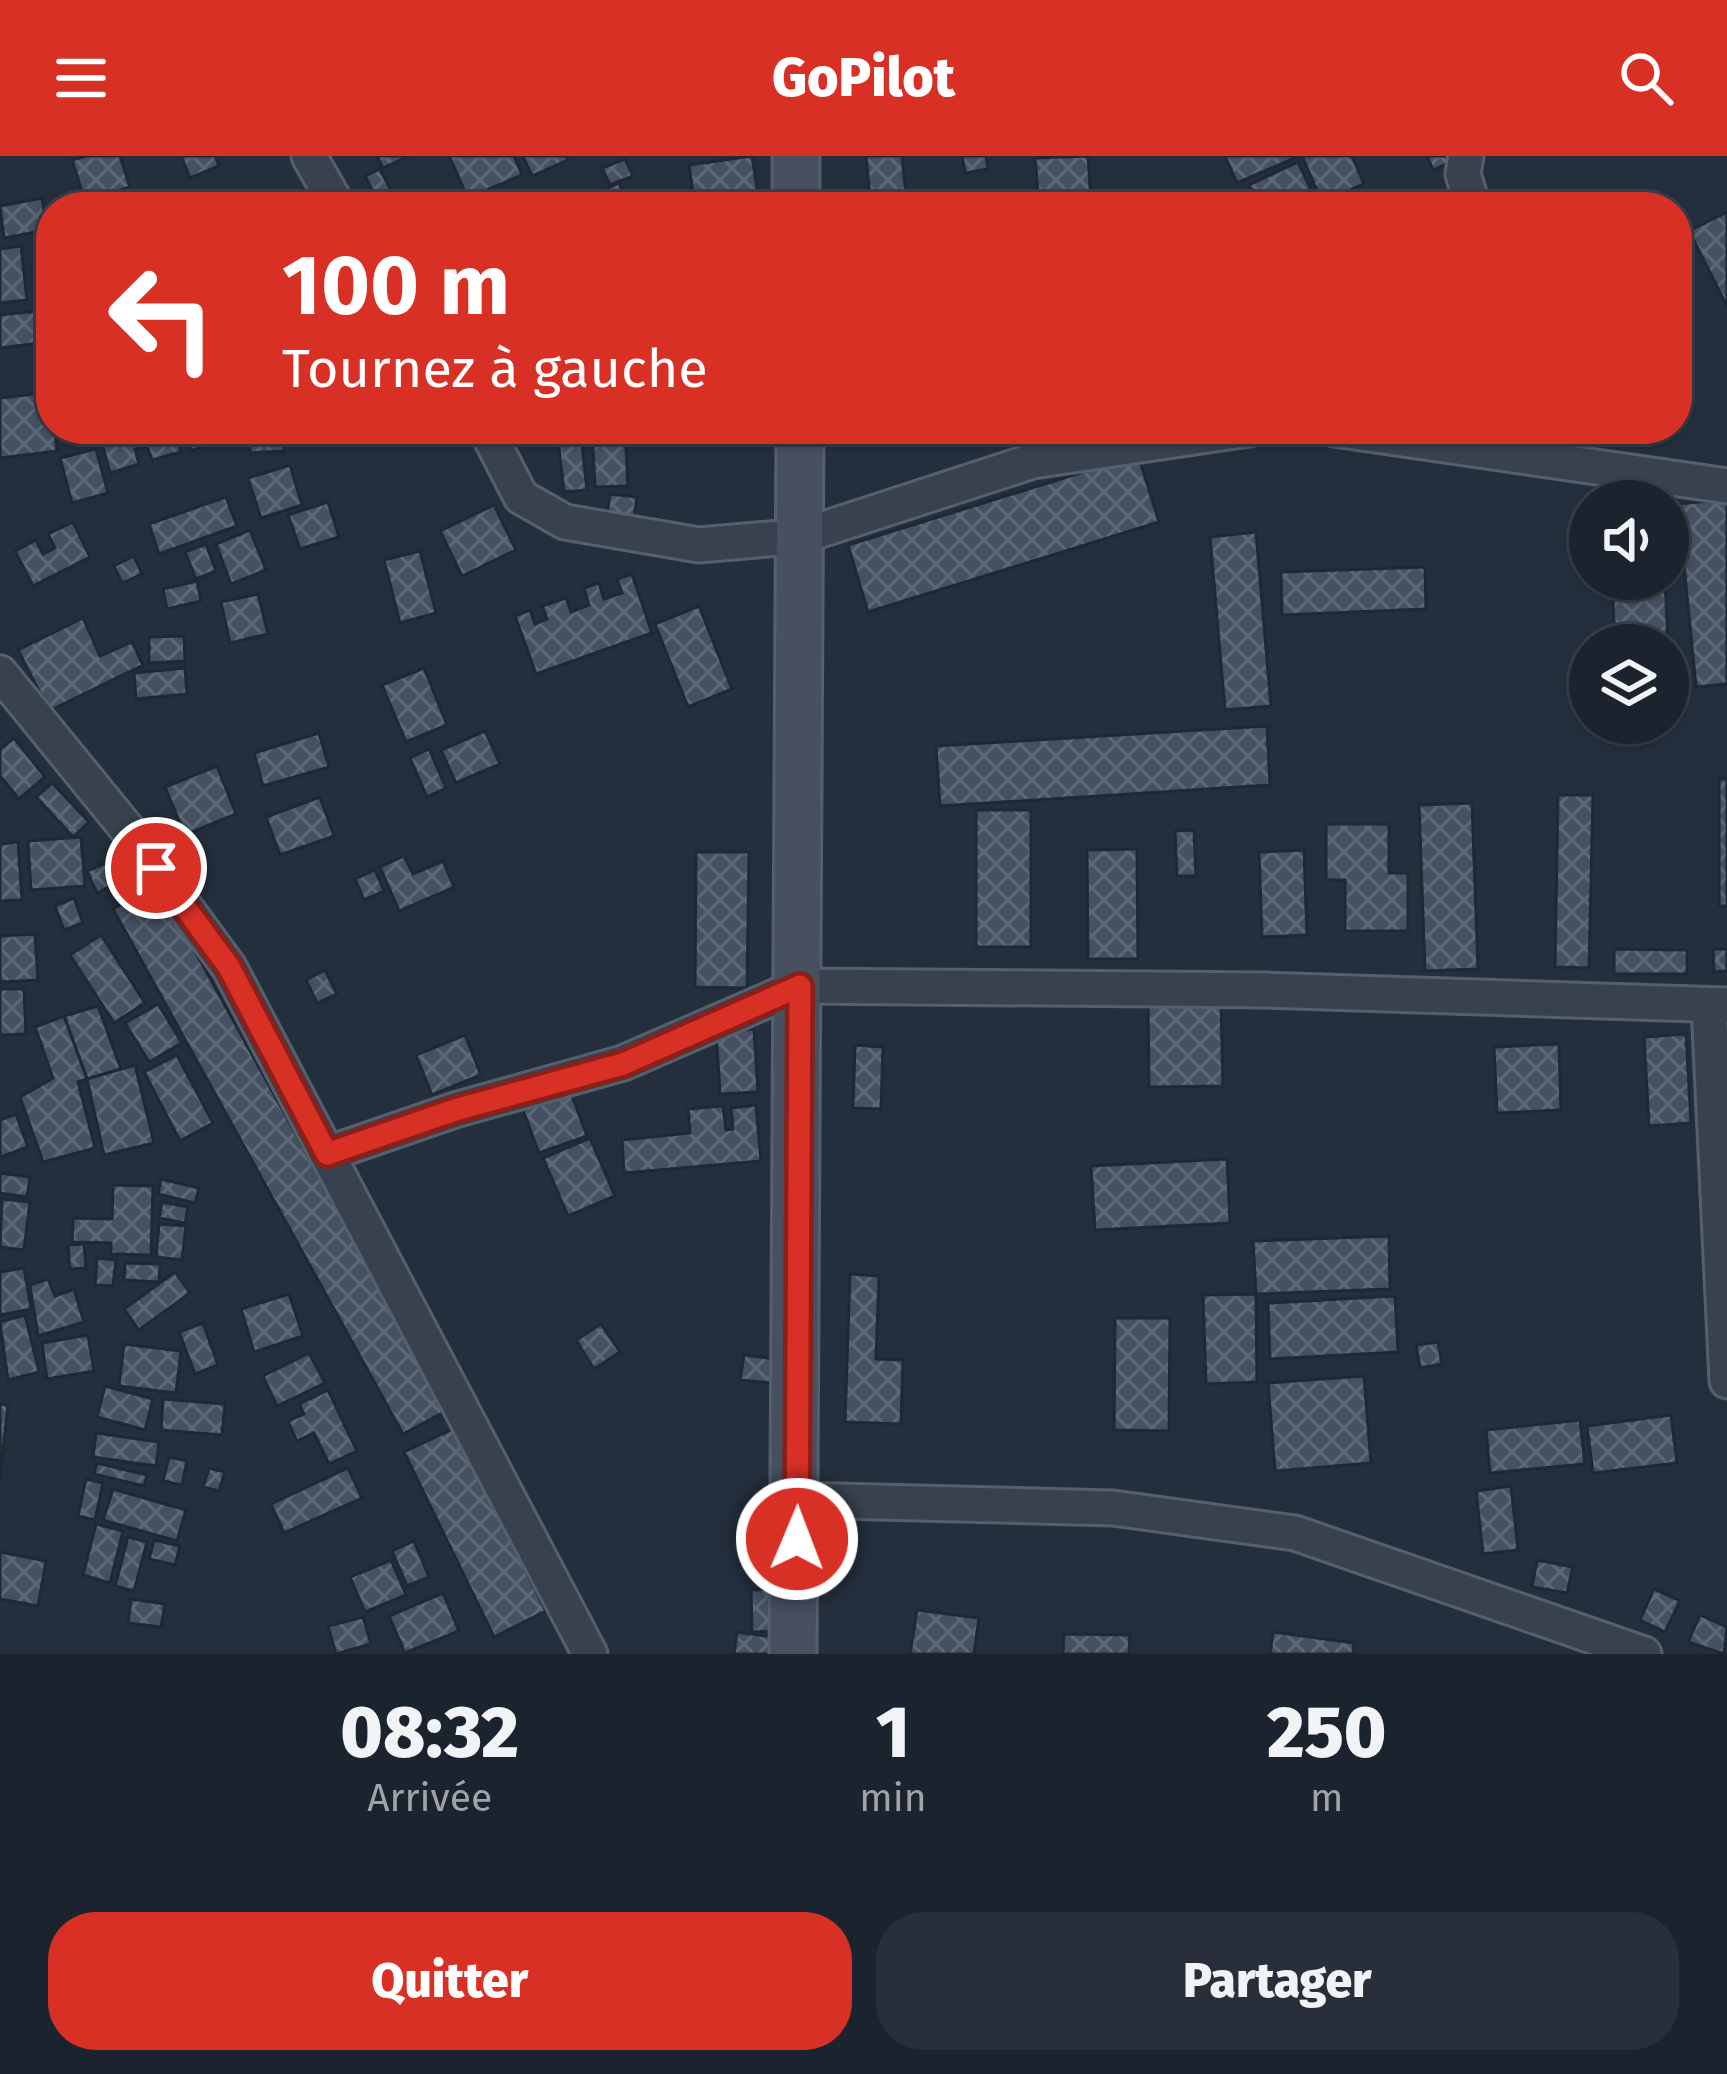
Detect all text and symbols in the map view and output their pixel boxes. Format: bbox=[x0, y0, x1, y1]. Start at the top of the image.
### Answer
icon: menu bbox=[48, 45, 114, 111]
icon: search bbox=[1613, 45, 1679, 111]
text: GoPilot bbox=[772, 46, 955, 110]
text: 100 m bbox=[282, 235, 510, 336]
icon: left bbox=[84, 240, 240, 396]
text: Tournez à gauche bbox=[282, 337, 708, 401]
map controls bbox=[1569, 480, 1689, 744]
button: sound bbox=[1569, 480, 1689, 600]
button: layers bbox=[1569, 624, 1689, 744]
pin bbox=[105, 817, 207, 919]
icon: arrive bbox=[123, 835, 189, 901]
position arrow bbox=[734, 1476, 860, 1602]
text: 08:32 bbox=[340, 1690, 519, 1776]
text: 1 bbox=[876, 1690, 910, 1776]
text: 250 bbox=[1267, 1690, 1387, 1776]
text: Arrivée bbox=[367, 1775, 492, 1821]
text: min bbox=[859, 1775, 927, 1821]
text: m bbox=[1310, 1775, 1344, 1821]
button: Quitter bbox=[48, 1912, 852, 2050]
button: Partager bbox=[876, 1912, 1679, 2050]

